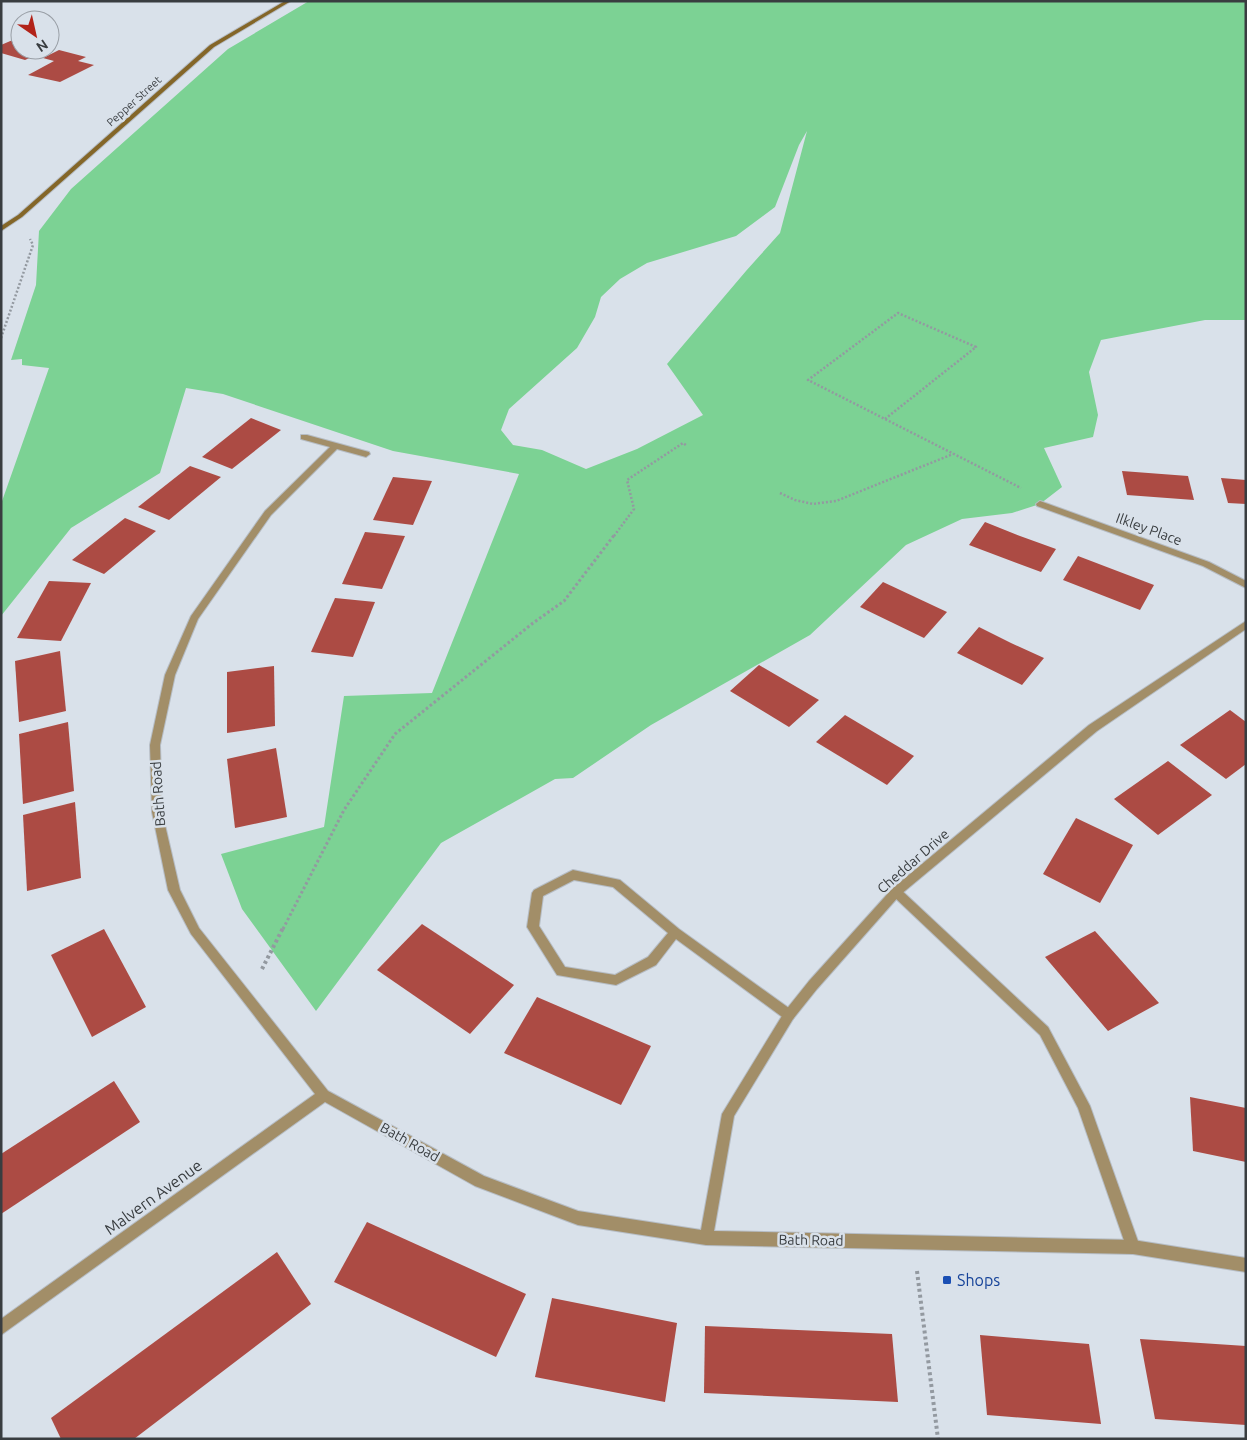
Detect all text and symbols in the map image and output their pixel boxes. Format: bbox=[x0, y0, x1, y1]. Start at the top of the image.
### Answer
north arrow bbox=[10, 10, 60, 60]
text: N bbox=[33, 36, 51, 55]
street label: Pepper Street bbox=[104, 73, 164, 128]
street label: Ilkley Place bbox=[1114, 510, 1184, 548]
street label: Bath Road bbox=[148, 761, 168, 827]
street label: Cheddar Drive bbox=[874, 826, 952, 896]
street label: Bath Road bbox=[378, 1119, 442, 1165]
street label: Malvern Avenue bbox=[101, 1156, 205, 1238]
street label: Bath Road bbox=[778, 1231, 844, 1249]
place label: Shops bbox=[957, 1271, 1000, 1289]
marker: Shops bbox=[941, 1274, 953, 1286]

